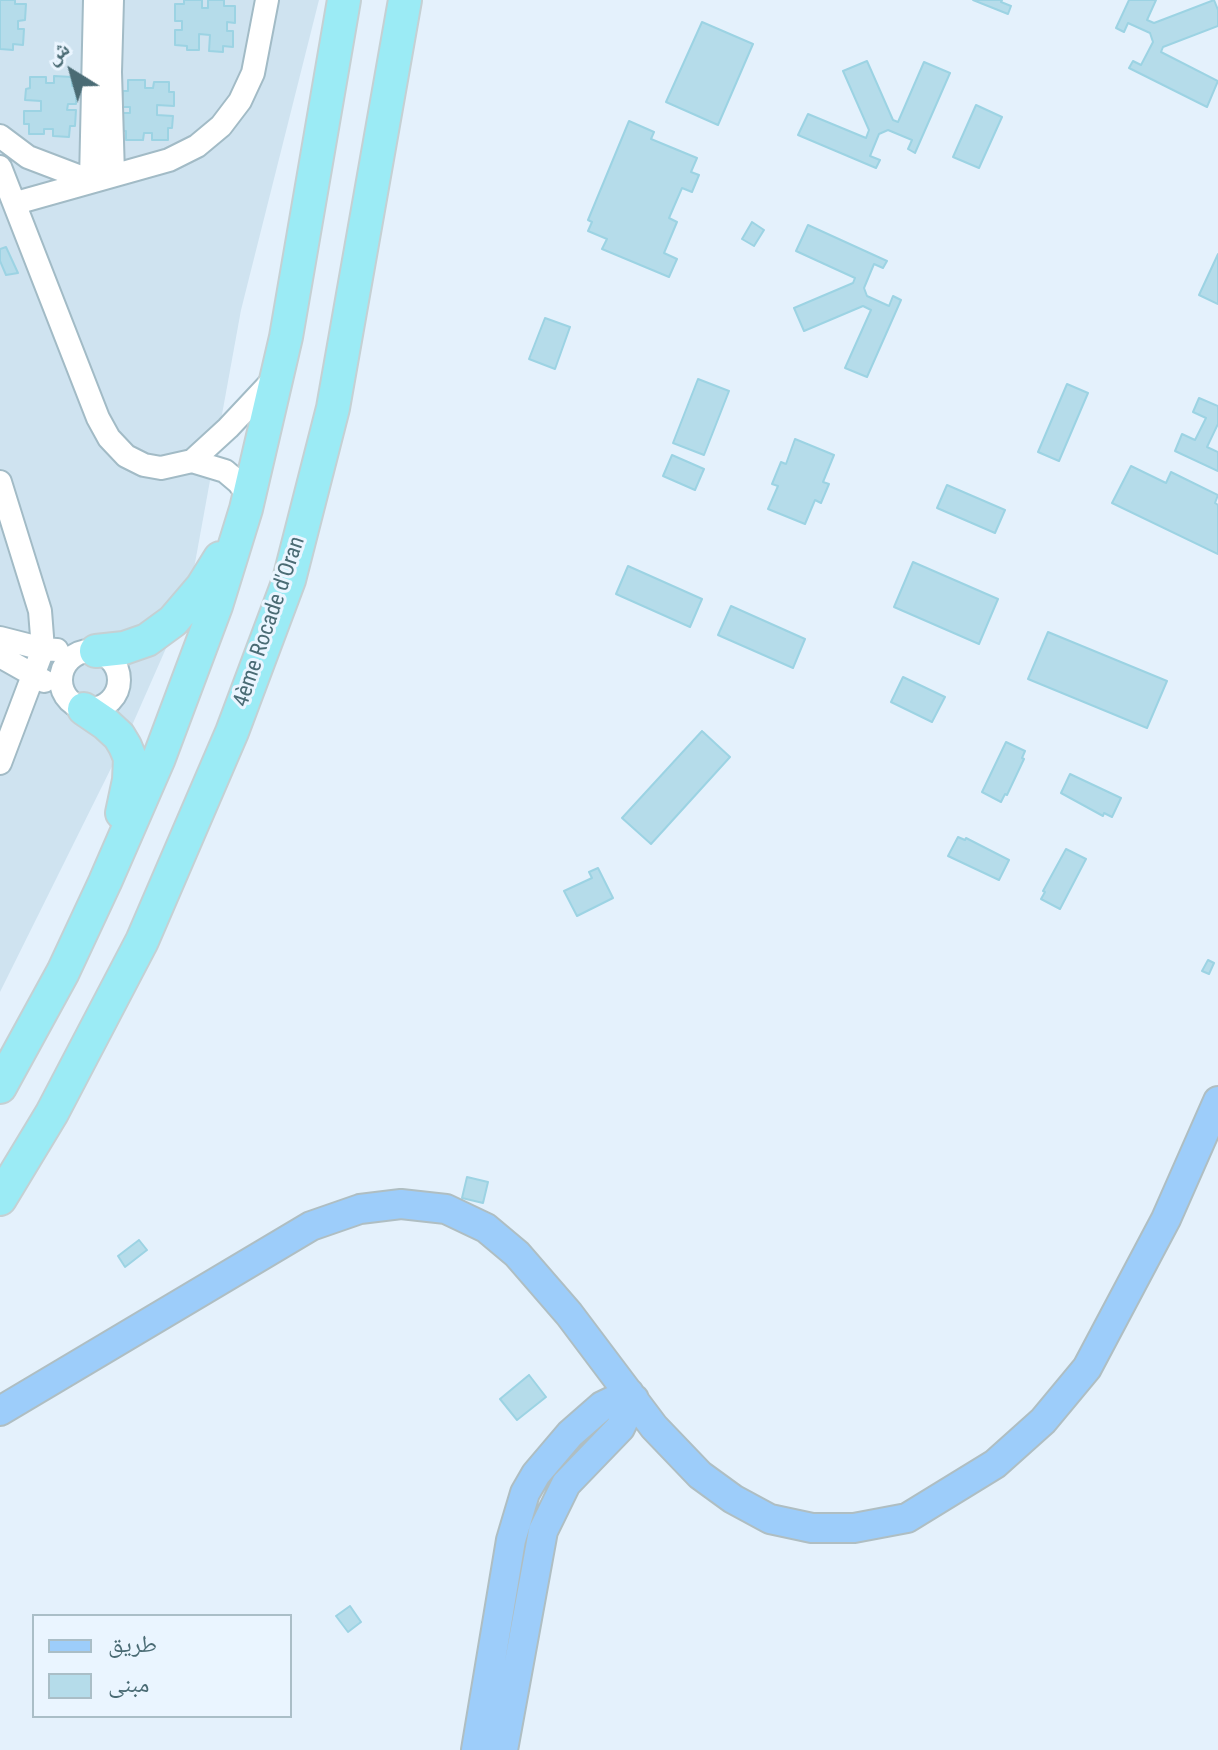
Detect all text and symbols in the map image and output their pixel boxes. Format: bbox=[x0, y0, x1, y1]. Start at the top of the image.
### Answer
north arrow bbox=[32, 32, 112, 112]
text: ش bbox=[40, 35, 74, 69]
street label: 4ème Rocade d'Oran bbox=[229, 533, 311, 711]
legend bbox=[32, 1614, 292, 1718]
text: طريق bbox=[108, 1630, 157, 1658]
text: مبنى bbox=[108, 1670, 149, 1698]

